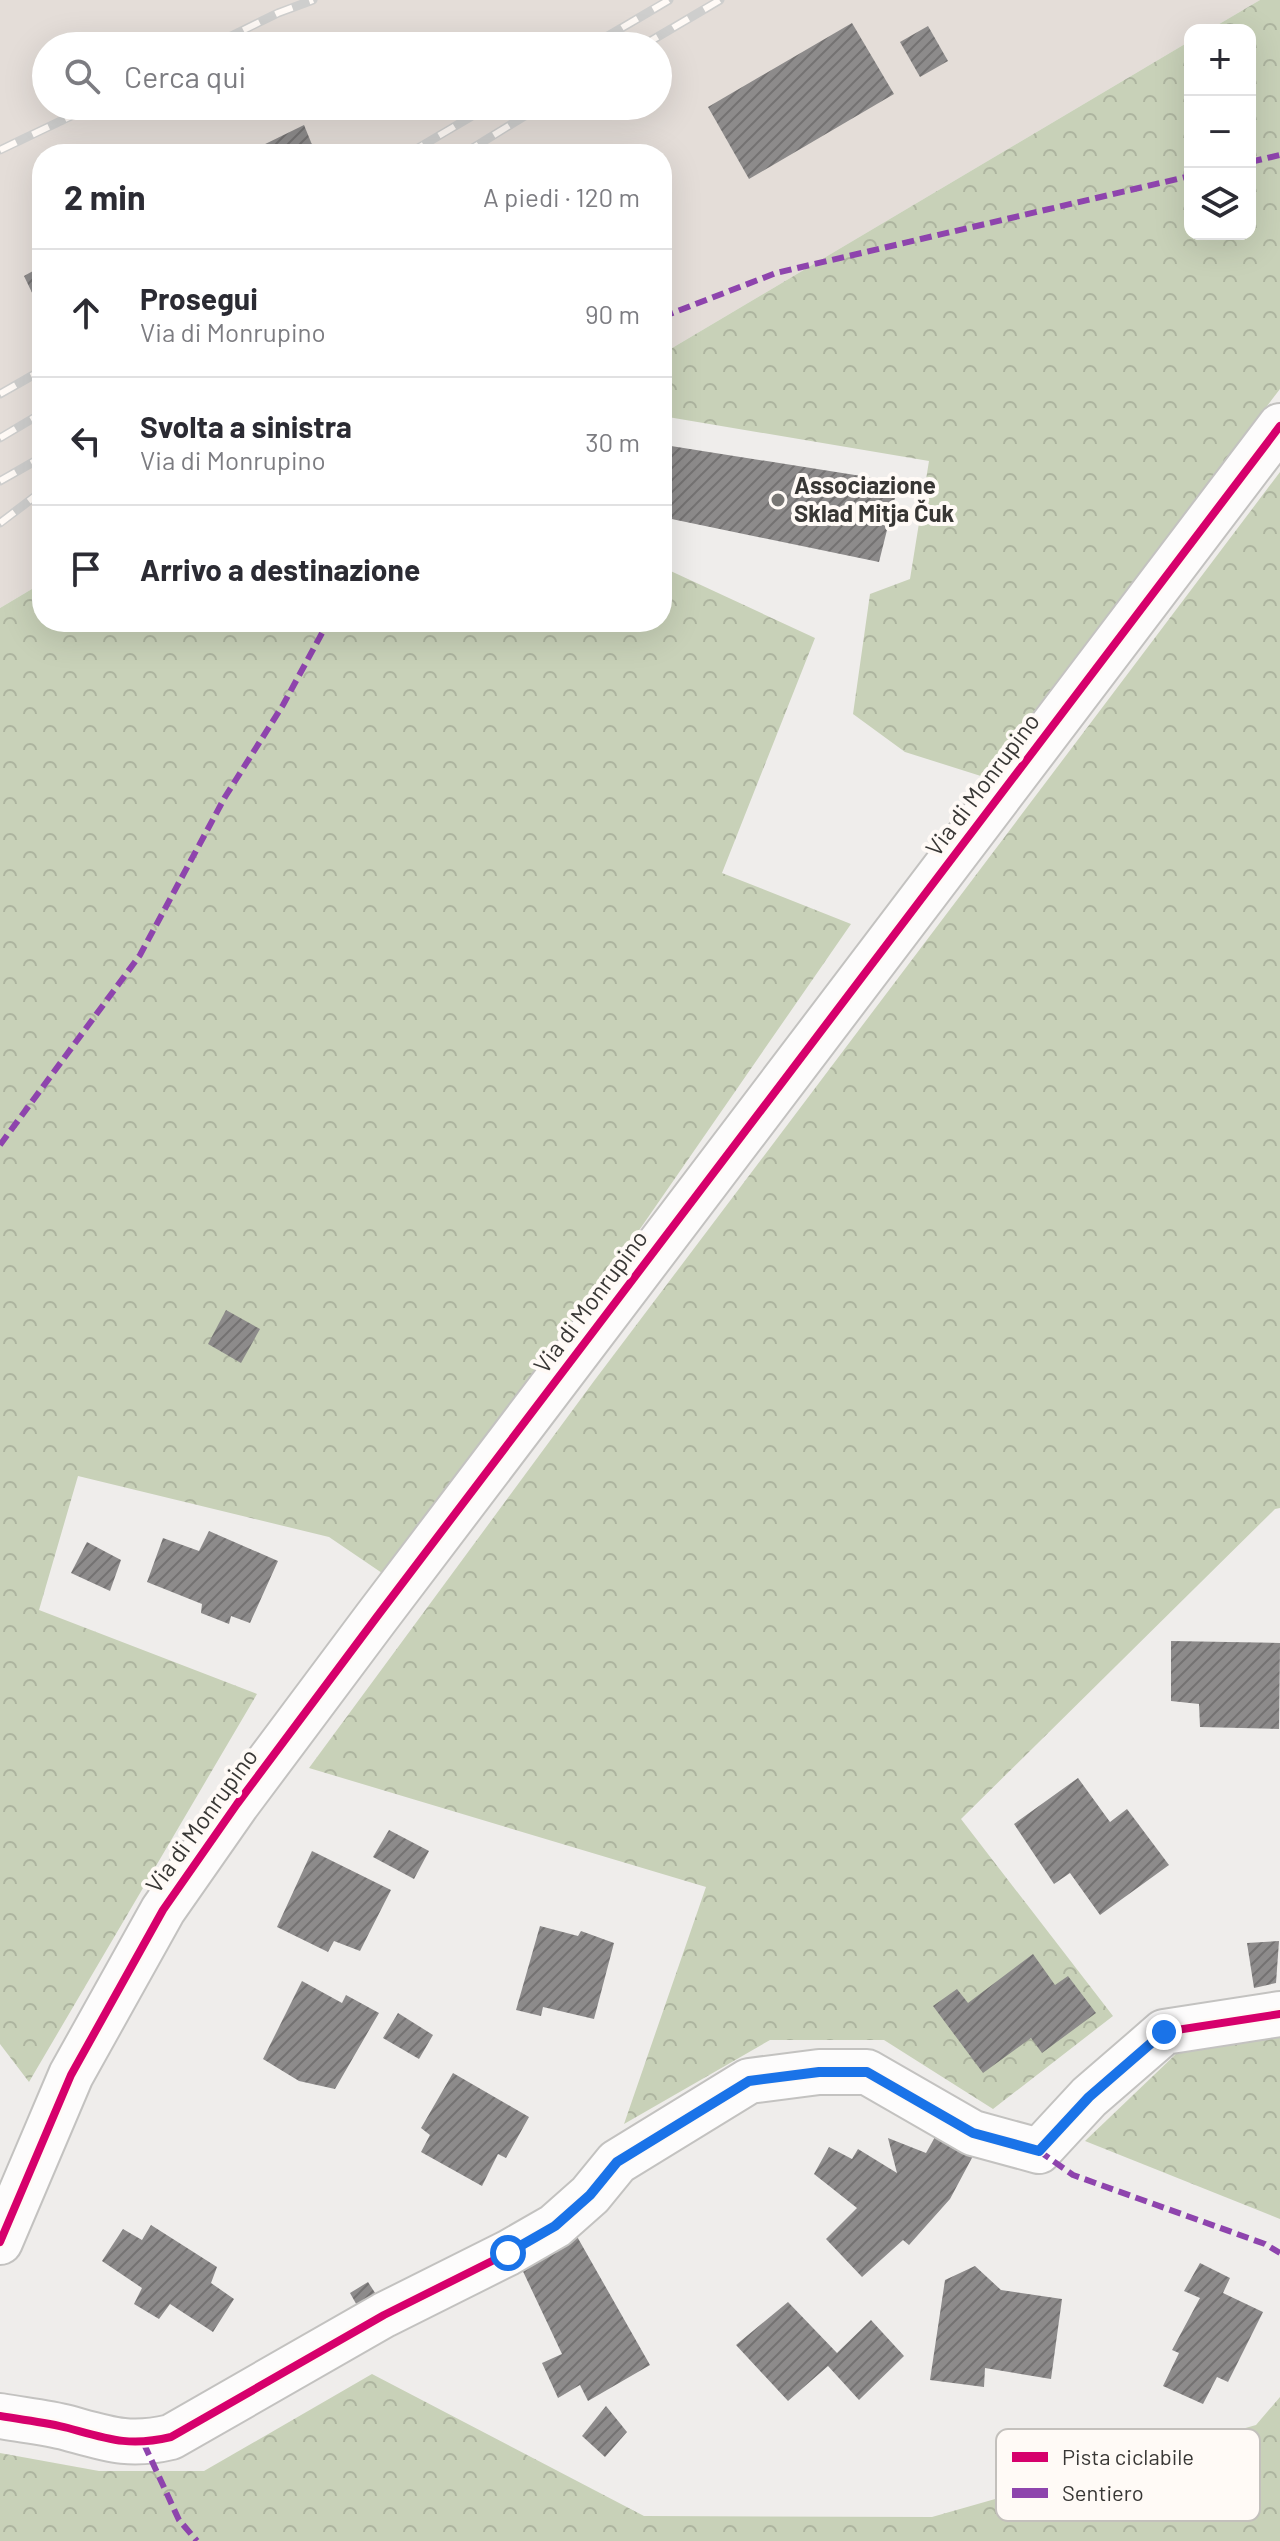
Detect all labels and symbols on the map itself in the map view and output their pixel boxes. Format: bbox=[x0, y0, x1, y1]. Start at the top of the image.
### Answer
place label: Associazione Sklad Mitja Čuk bbox=[794, 470, 955, 527]
marker: Associazione Sklad Mitja Čuk bbox=[769, 491, 787, 509]
street label: Via di Monrupino bbox=[919, 707, 1045, 861]
street label: Via di Monrupino bbox=[527, 1224, 653, 1378]
street label: Via di Monrupino bbox=[139, 1742, 263, 1898]
route end bbox=[1146, 2014, 1182, 2050]
route start bbox=[490, 2235, 526, 2271]
legend bbox=[996, 2429, 1260, 2521]
text: Pista ciclabile bbox=[1062, 2443, 1194, 2469]
text: Sentiero bbox=[1062, 2479, 1144, 2505]

